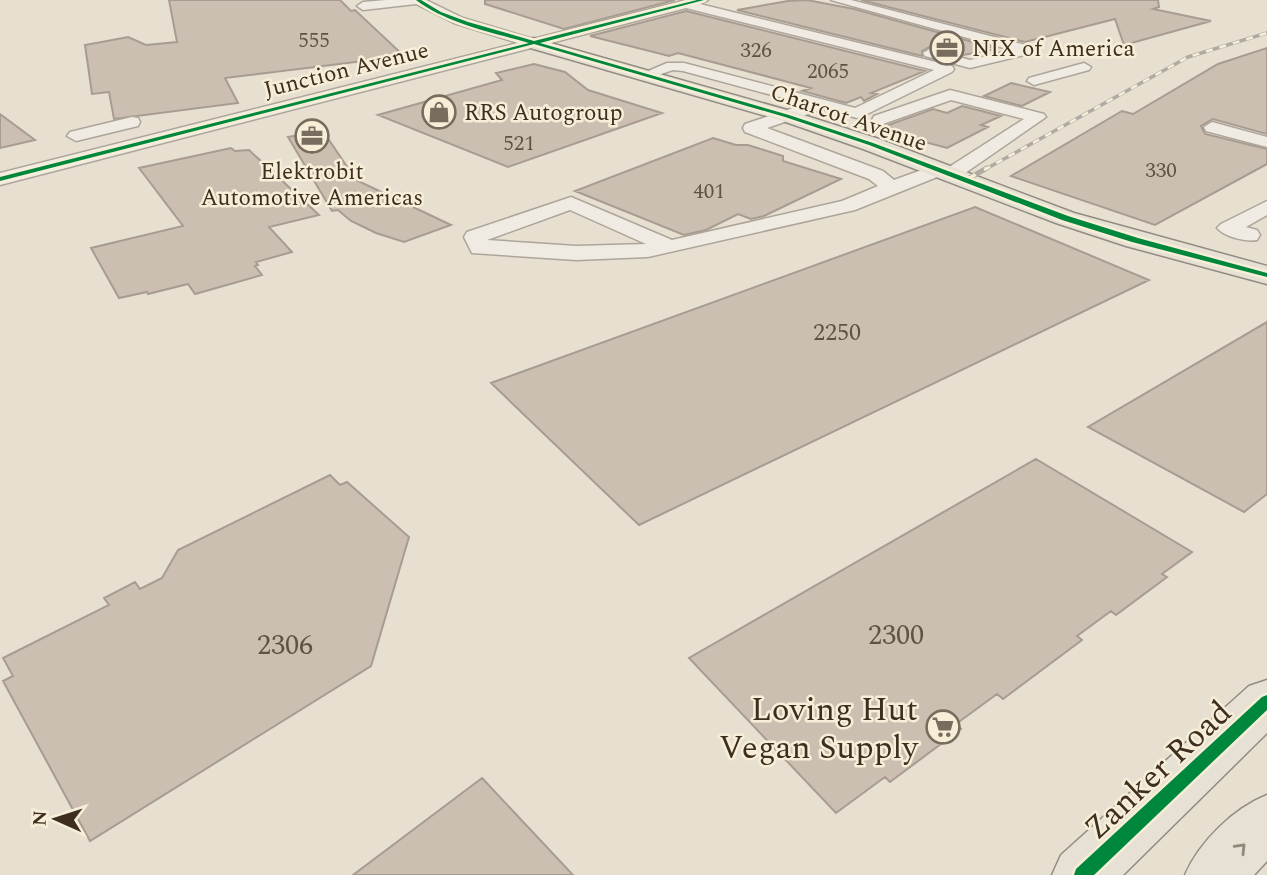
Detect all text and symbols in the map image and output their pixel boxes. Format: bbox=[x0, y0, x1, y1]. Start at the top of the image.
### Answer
house number: 555 bbox=[298, 25, 330, 57]
office icon: NIX of America bbox=[928, 29, 966, 67]
place label: NIX of America bbox=[972, 32, 1135, 67]
street label: Junction Avenue bbox=[260, 33, 433, 108]
house number: 326 bbox=[740, 35, 772, 67]
house number: 2065 bbox=[807, 56, 849, 88]
street label: Charcot Avenue bbox=[765, 75, 932, 162]
shop icon: RRS Autogroup bbox=[420, 93, 458, 131]
place label: RRS Autogroup bbox=[464, 96, 622, 131]
office icon: Elektrobit Automotive Americas bbox=[293, 117, 331, 155]
house number: 521 bbox=[503, 128, 535, 160]
place label: Elektrobit Automotive Americas bbox=[201, 155, 423, 216]
house number: 330 bbox=[1145, 155, 1177, 187]
house number: 401 bbox=[693, 176, 725, 208]
house number: 2250 bbox=[813, 315, 861, 351]
house number: 2300 bbox=[868, 614, 924, 657]
house number: 2306 bbox=[257, 624, 313, 667]
place label: Loving Hut Vegan Supply bbox=[719, 685, 919, 773]
street label: Zanker Road bbox=[1073, 689, 1243, 852]
supermarket icon: Loving Hut Vegan Supply bbox=[924, 708, 962, 746]
north arrow bbox=[21, 784, 91, 854]
text: N bbox=[26, 810, 55, 827]
one-way arrow bbox=[1232, 843, 1245, 856]

